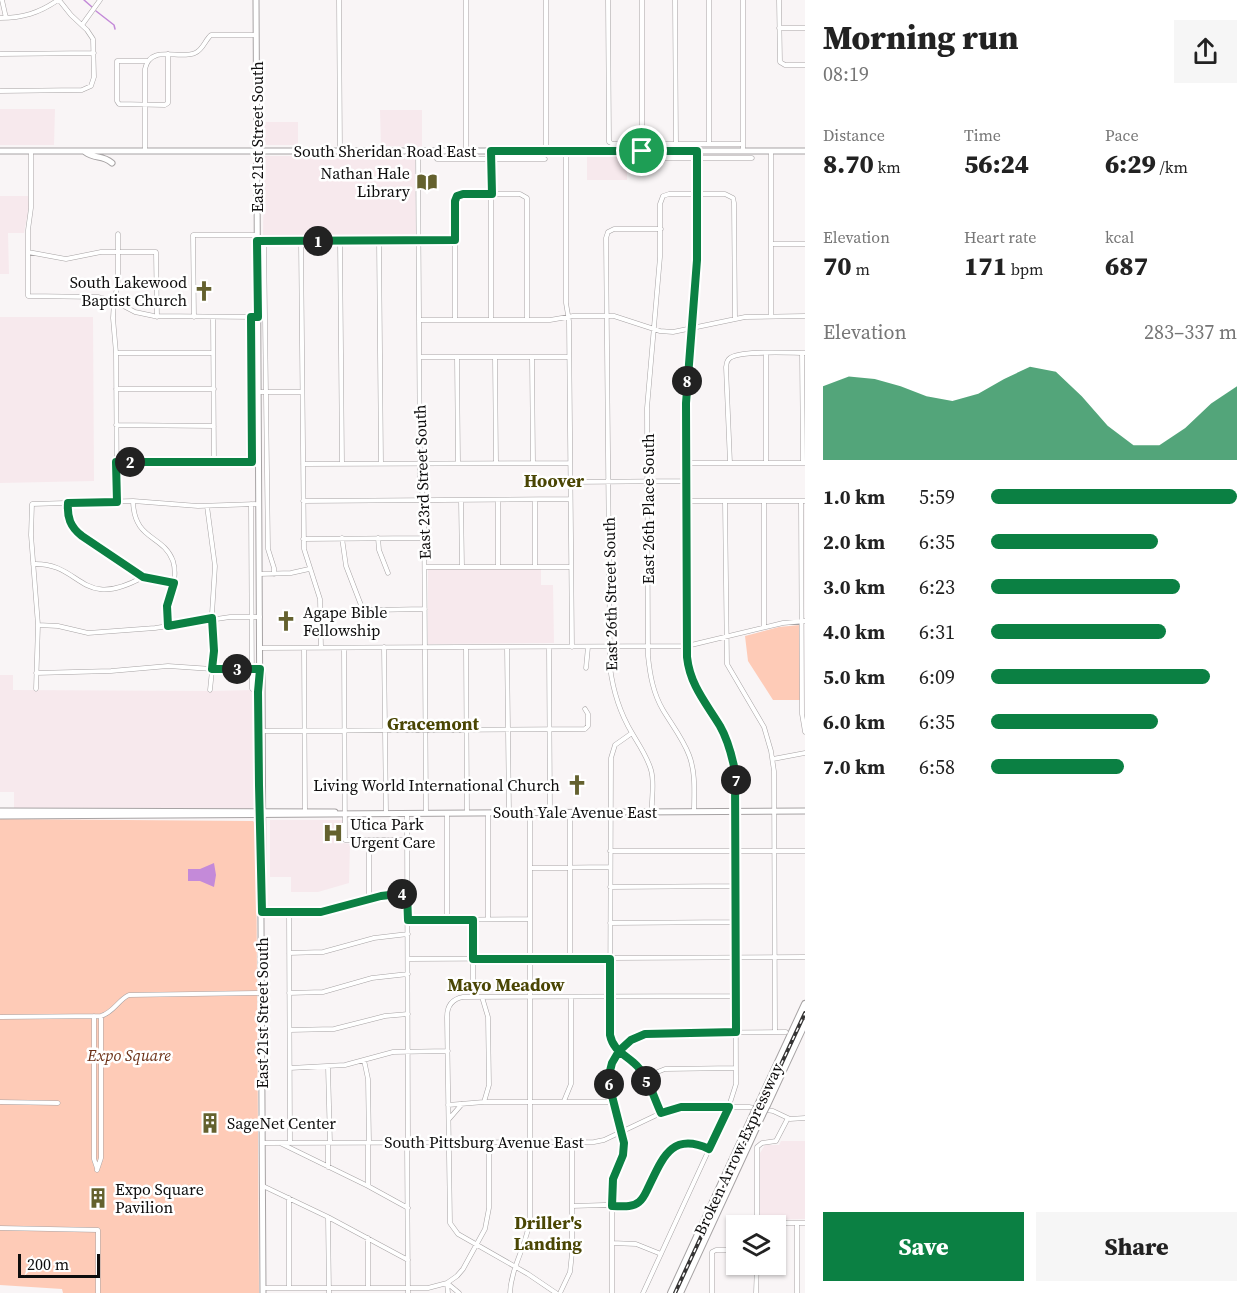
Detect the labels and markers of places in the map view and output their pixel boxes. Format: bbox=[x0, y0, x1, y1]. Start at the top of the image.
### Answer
pin bbox=[616, 125, 667, 176]
place label: Nathan Hale Library bbox=[321, 162, 411, 202]
library icon: Nathan Hale Library bbox=[415, 170, 439, 194]
pin: 1 bbox=[303, 226, 333, 256]
place label: South Lakewood Baptist Church bbox=[70, 271, 187, 311]
church icon: South Lakewood Baptist Church bbox=[192, 279, 216, 303]
pin: 8 bbox=[672, 366, 702, 396]
pin: 2 bbox=[115, 447, 145, 477]
place label: Agape Bible Fellowship bbox=[303, 601, 387, 641]
church icon: Agape Bible Fellowship bbox=[274, 609, 298, 633]
pin: 3 bbox=[222, 654, 252, 684]
pin: 7 bbox=[721, 765, 751, 795]
church icon: Living World International Church bbox=[565, 773, 589, 797]
place label: Living World International Church bbox=[313, 774, 560, 796]
place label: Utica Park Urgent Care bbox=[350, 813, 436, 853]
hospital icon: Utica Park Urgent Care bbox=[321, 821, 345, 845]
pin: 4 bbox=[387, 879, 417, 909]
pin: 5 bbox=[631, 1066, 661, 1096]
pin: 6 bbox=[594, 1069, 624, 1099]
building icon: SageNet Center bbox=[198, 1111, 222, 1135]
place label: SageNet Center bbox=[227, 1112, 336, 1134]
place label: Expo Square Pavilion bbox=[115, 1178, 204, 1218]
building icon: Expo Square Pavilion bbox=[86, 1186, 110, 1210]

